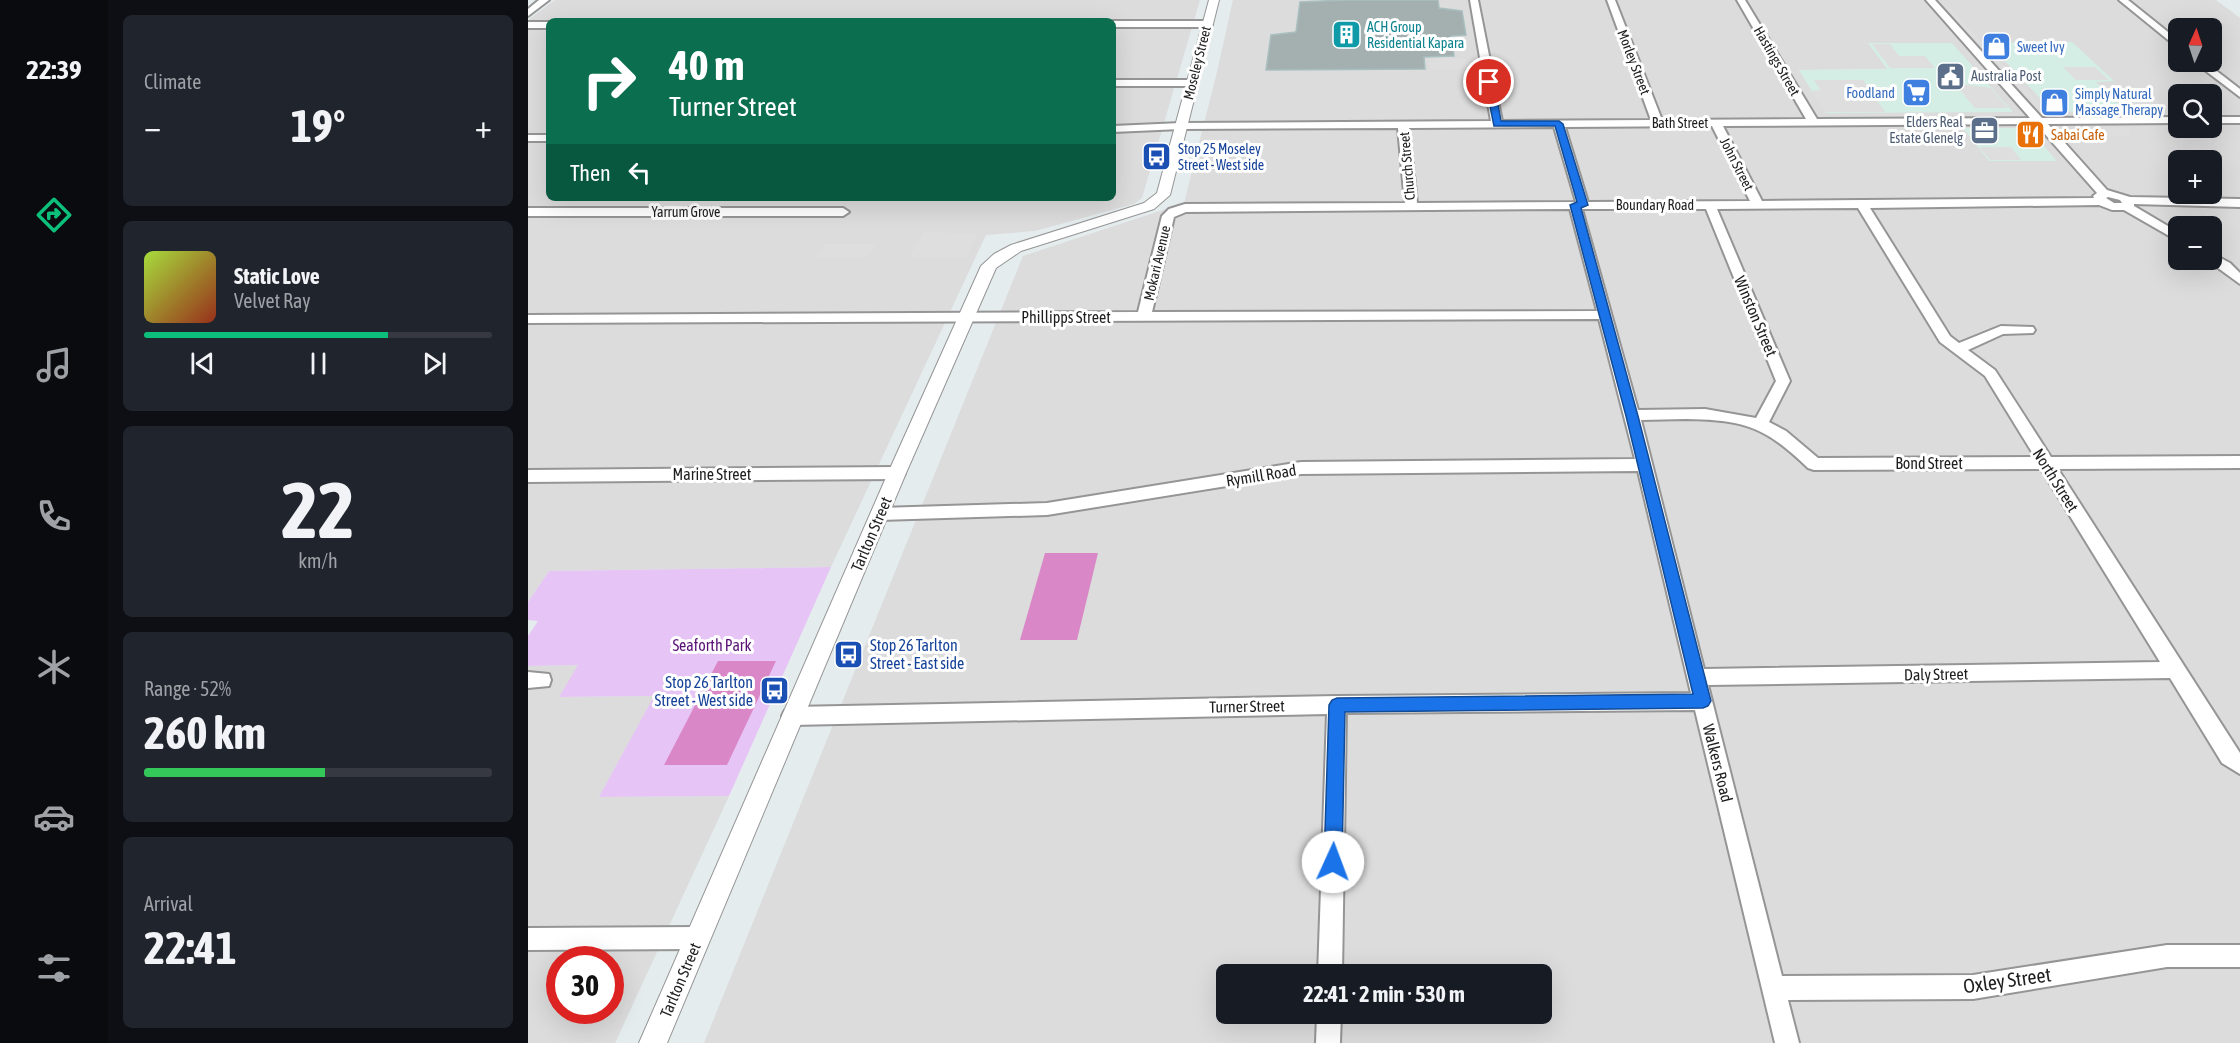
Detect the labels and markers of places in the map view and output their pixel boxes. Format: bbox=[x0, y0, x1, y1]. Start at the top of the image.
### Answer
building icon: ACH Group Residential Kapara bbox=[1330, 19, 1362, 51]
place label: ACH Group Residential Kapara bbox=[1367, 19, 1464, 51]
shop icon: Sweet Ivy bbox=[1980, 31, 2012, 63]
place label: Sweet Ivy bbox=[2017, 39, 2065, 55]
pin bbox=[1463, 56, 1514, 107]
public building icon: Australia Post bbox=[1934, 60, 1966, 92]
place label: Australia Post bbox=[1971, 68, 2042, 84]
supermarket icon: Foodland bbox=[1900, 77, 1932, 109]
place label: Foodland bbox=[1846, 85, 1895, 101]
shop icon: Simply Natural Massage Therapy bbox=[2038, 86, 2070, 118]
place label: Simply Natural Massage Therapy bbox=[2075, 86, 2163, 118]
place label: Elders Real Estate Glenelg bbox=[1889, 114, 1963, 146]
office icon: Elders Real Estate Glenelg bbox=[1968, 114, 2000, 146]
restaurant icon: Sabai Cafe bbox=[2014, 119, 2046, 151]
place label: Sabai Cafe bbox=[2051, 127, 2105, 143]
bus stop icon: Stop 25 Moseley Street - West side bbox=[1141, 141, 1173, 173]
place label: Stop 25 Moseley Street - West side bbox=[1178, 141, 1264, 173]
place label: Stop 26 Tarlton Street - East side bbox=[870, 636, 964, 672]
bus stop icon: Stop 26 Tarlton Street - East side bbox=[833, 638, 865, 670]
place label: Stop 26 Tarlton Street - West side bbox=[655, 673, 753, 709]
bus stop icon: Stop 26 Tarlton Street - West side bbox=[758, 675, 790, 707]

